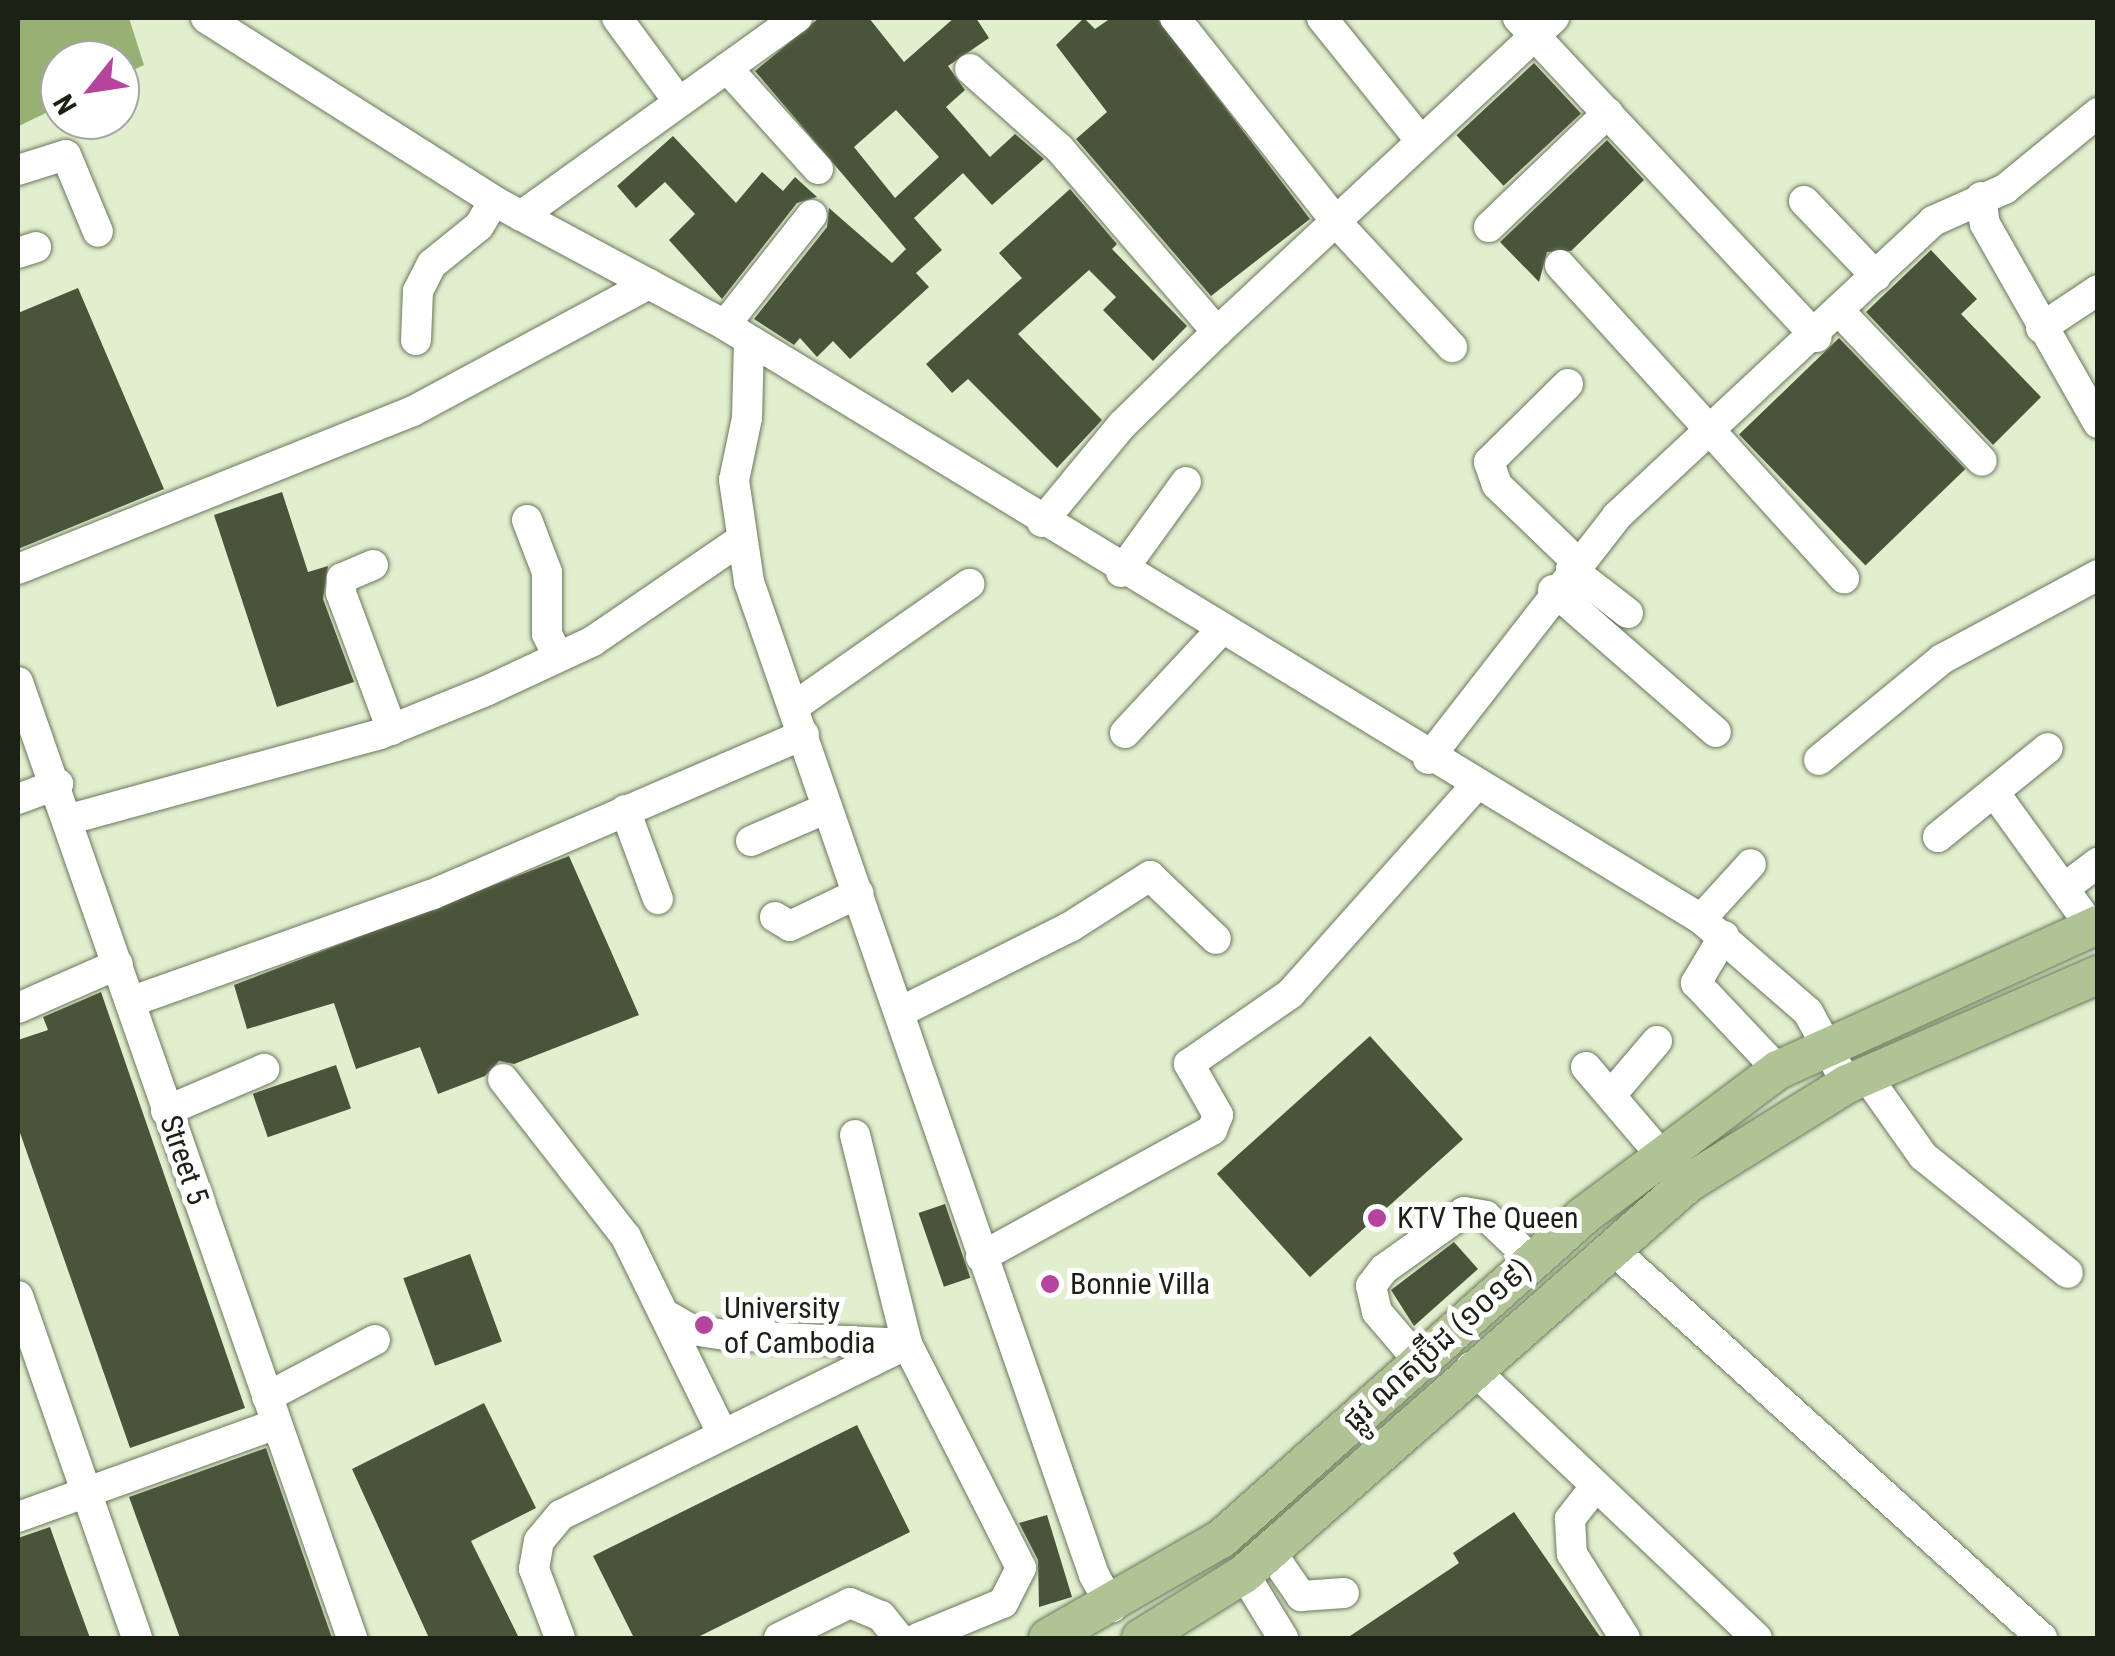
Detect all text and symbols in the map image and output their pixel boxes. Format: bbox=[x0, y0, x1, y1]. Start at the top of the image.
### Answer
north arrow bbox=[40, 40, 140, 140]
text: N bbox=[47, 89, 84, 120]
street label: Street 5 bbox=[152, 1111, 216, 1209]
place label: KTV The Queen bbox=[1397, 1200, 1579, 1236]
marker: KTV The Queen bbox=[1366, 1207, 1388, 1229]
street label: ផ្លូវ ណតប្រ៊ីដ (១០១៩) bbox=[1336, 1251, 1538, 1439]
place label: Bonnie Villa bbox=[1070, 1266, 1210, 1302]
marker: Bonnie Villa bbox=[1039, 1273, 1061, 1295]
place label: University of Cambodia bbox=[724, 1290, 875, 1360]
marker: University of Cambodia bbox=[693, 1314, 715, 1336]

